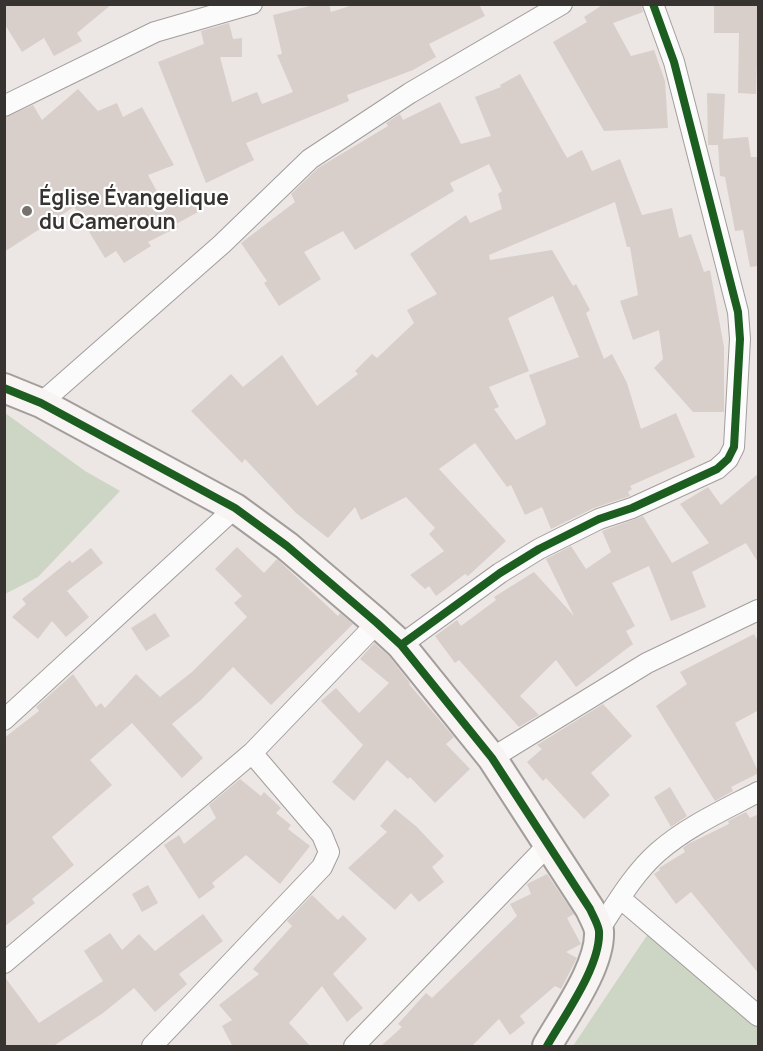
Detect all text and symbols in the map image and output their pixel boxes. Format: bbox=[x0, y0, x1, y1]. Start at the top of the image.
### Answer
place label: Église Évangelique du Cameroun bbox=[39, 186, 229, 236]
marker: Église Évangelique du Cameroun bbox=[20, 204, 34, 218]

